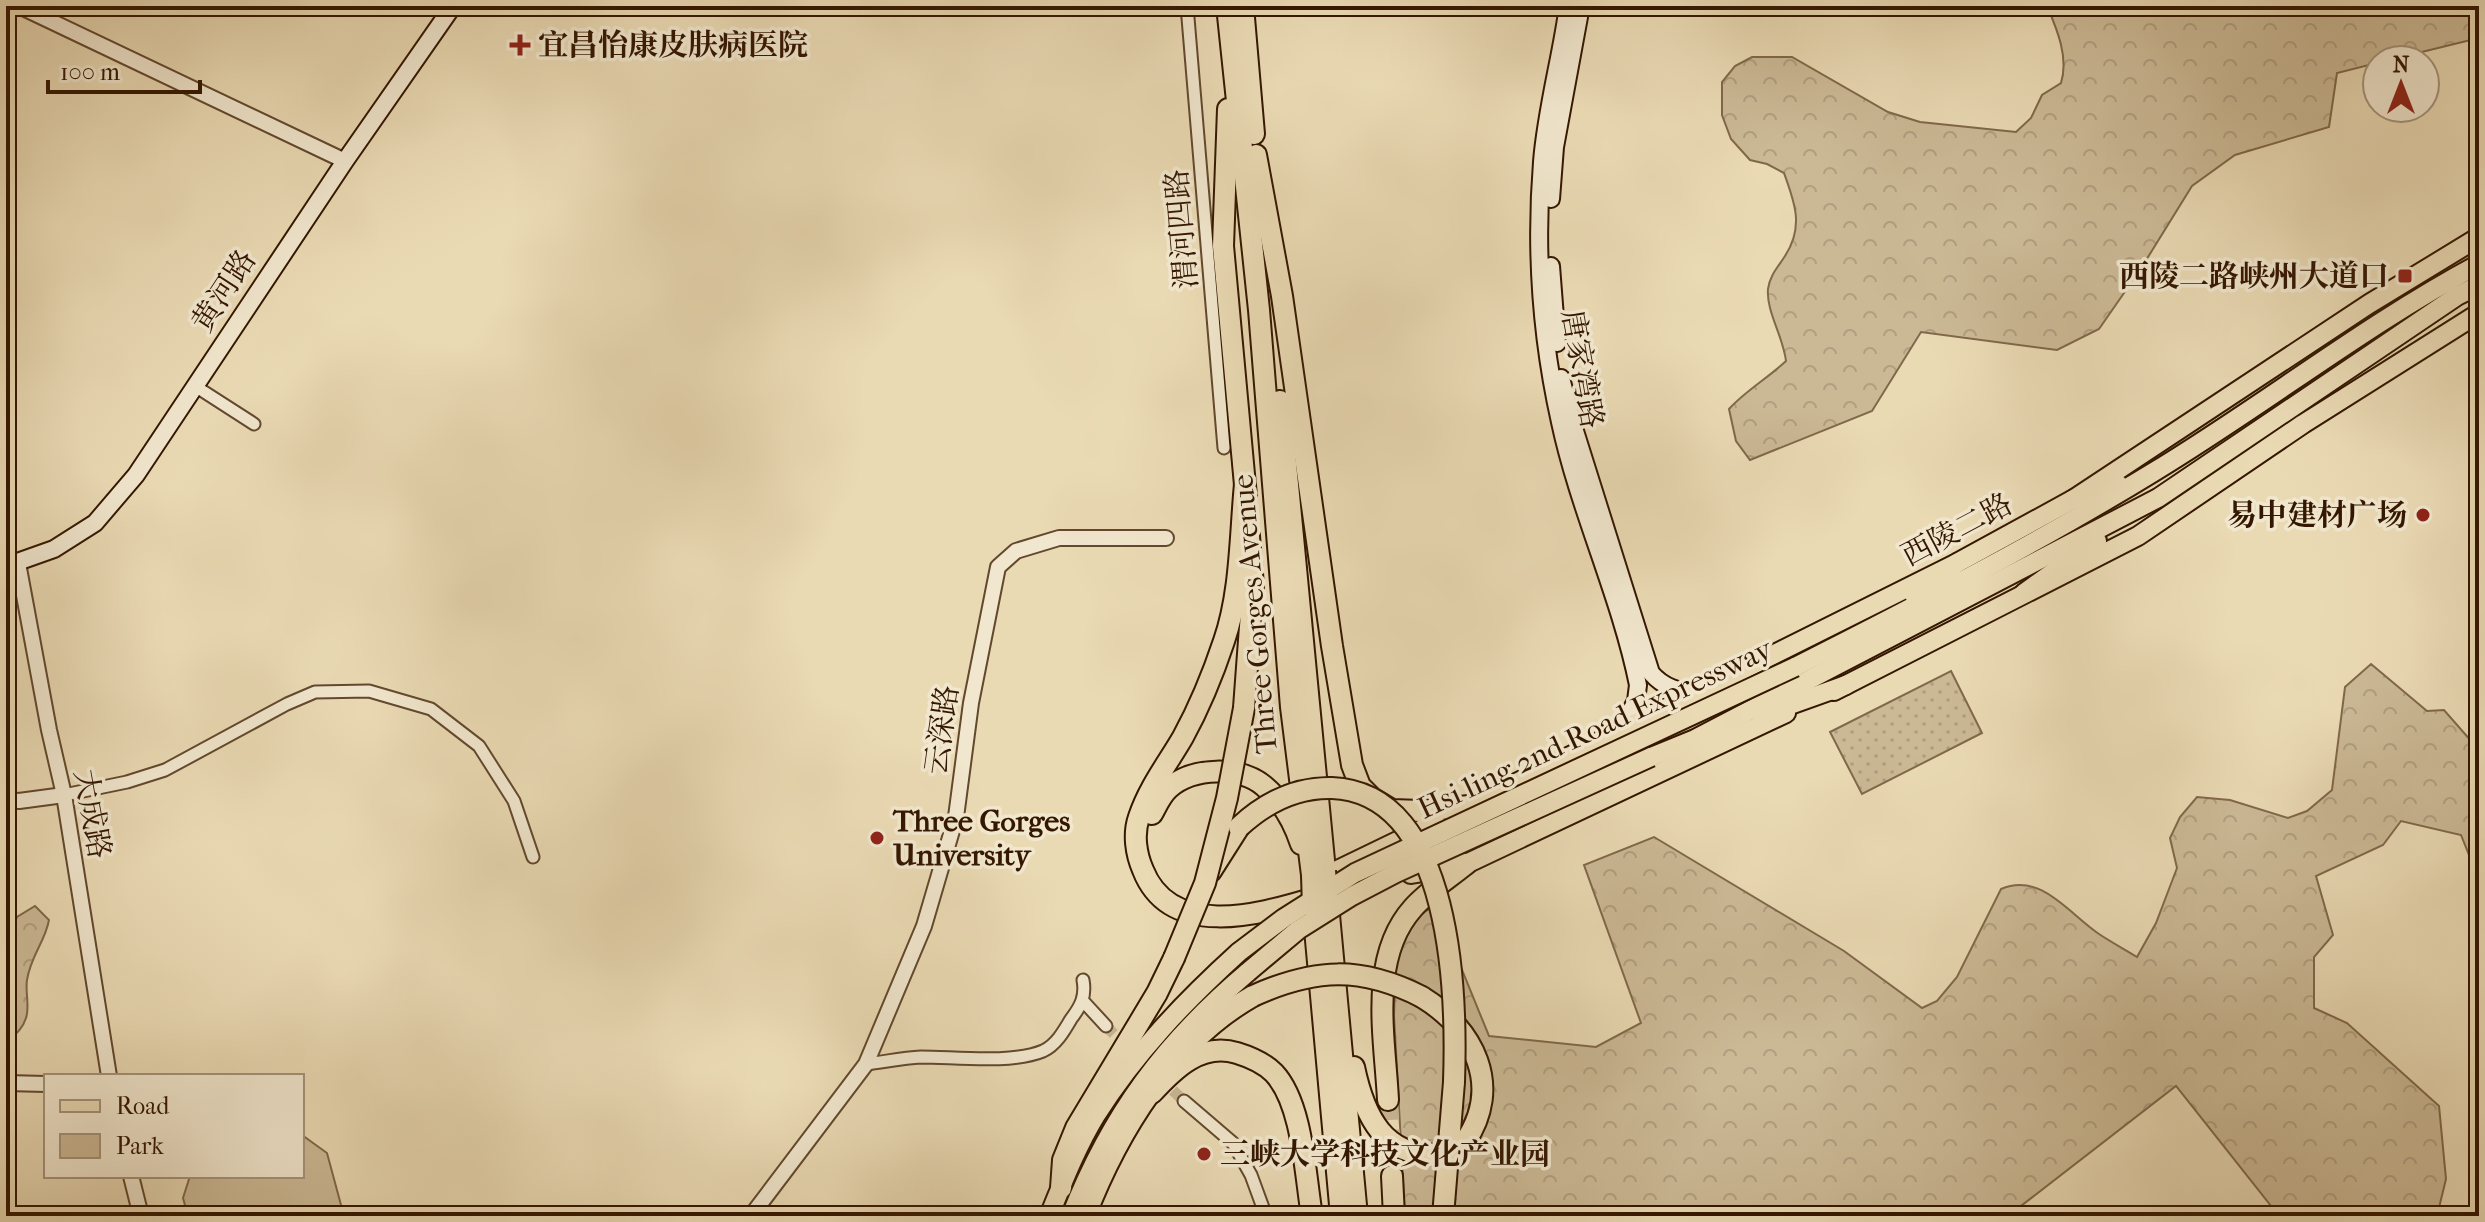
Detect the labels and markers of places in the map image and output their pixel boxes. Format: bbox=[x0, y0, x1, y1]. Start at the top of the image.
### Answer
place label: 宜昌怡康皮肤病医院 bbox=[538, 28, 808, 63]
marker: 宜昌怡康皮肤病医院 bbox=[509, 34, 531, 56]
place label: 西陵二路峡州大道口 bbox=[2119, 259, 2389, 294]
marker: 西陵二路峡州大道口 bbox=[2396, 267, 2414, 285]
place label: 易中建材广场 bbox=[2227, 498, 2407, 533]
marker: 易中建材广场 bbox=[2414, 506, 2432, 524]
place label: Three Gorges University bbox=[892, 804, 1070, 873]
marker: Three Gorges University bbox=[868, 829, 886, 847]
place label: 三峡大学科技文化产业园 bbox=[1220, 1137, 1550, 1172]
marker: 三峡大学科技文化产业园 bbox=[1195, 1145, 1213, 1163]

